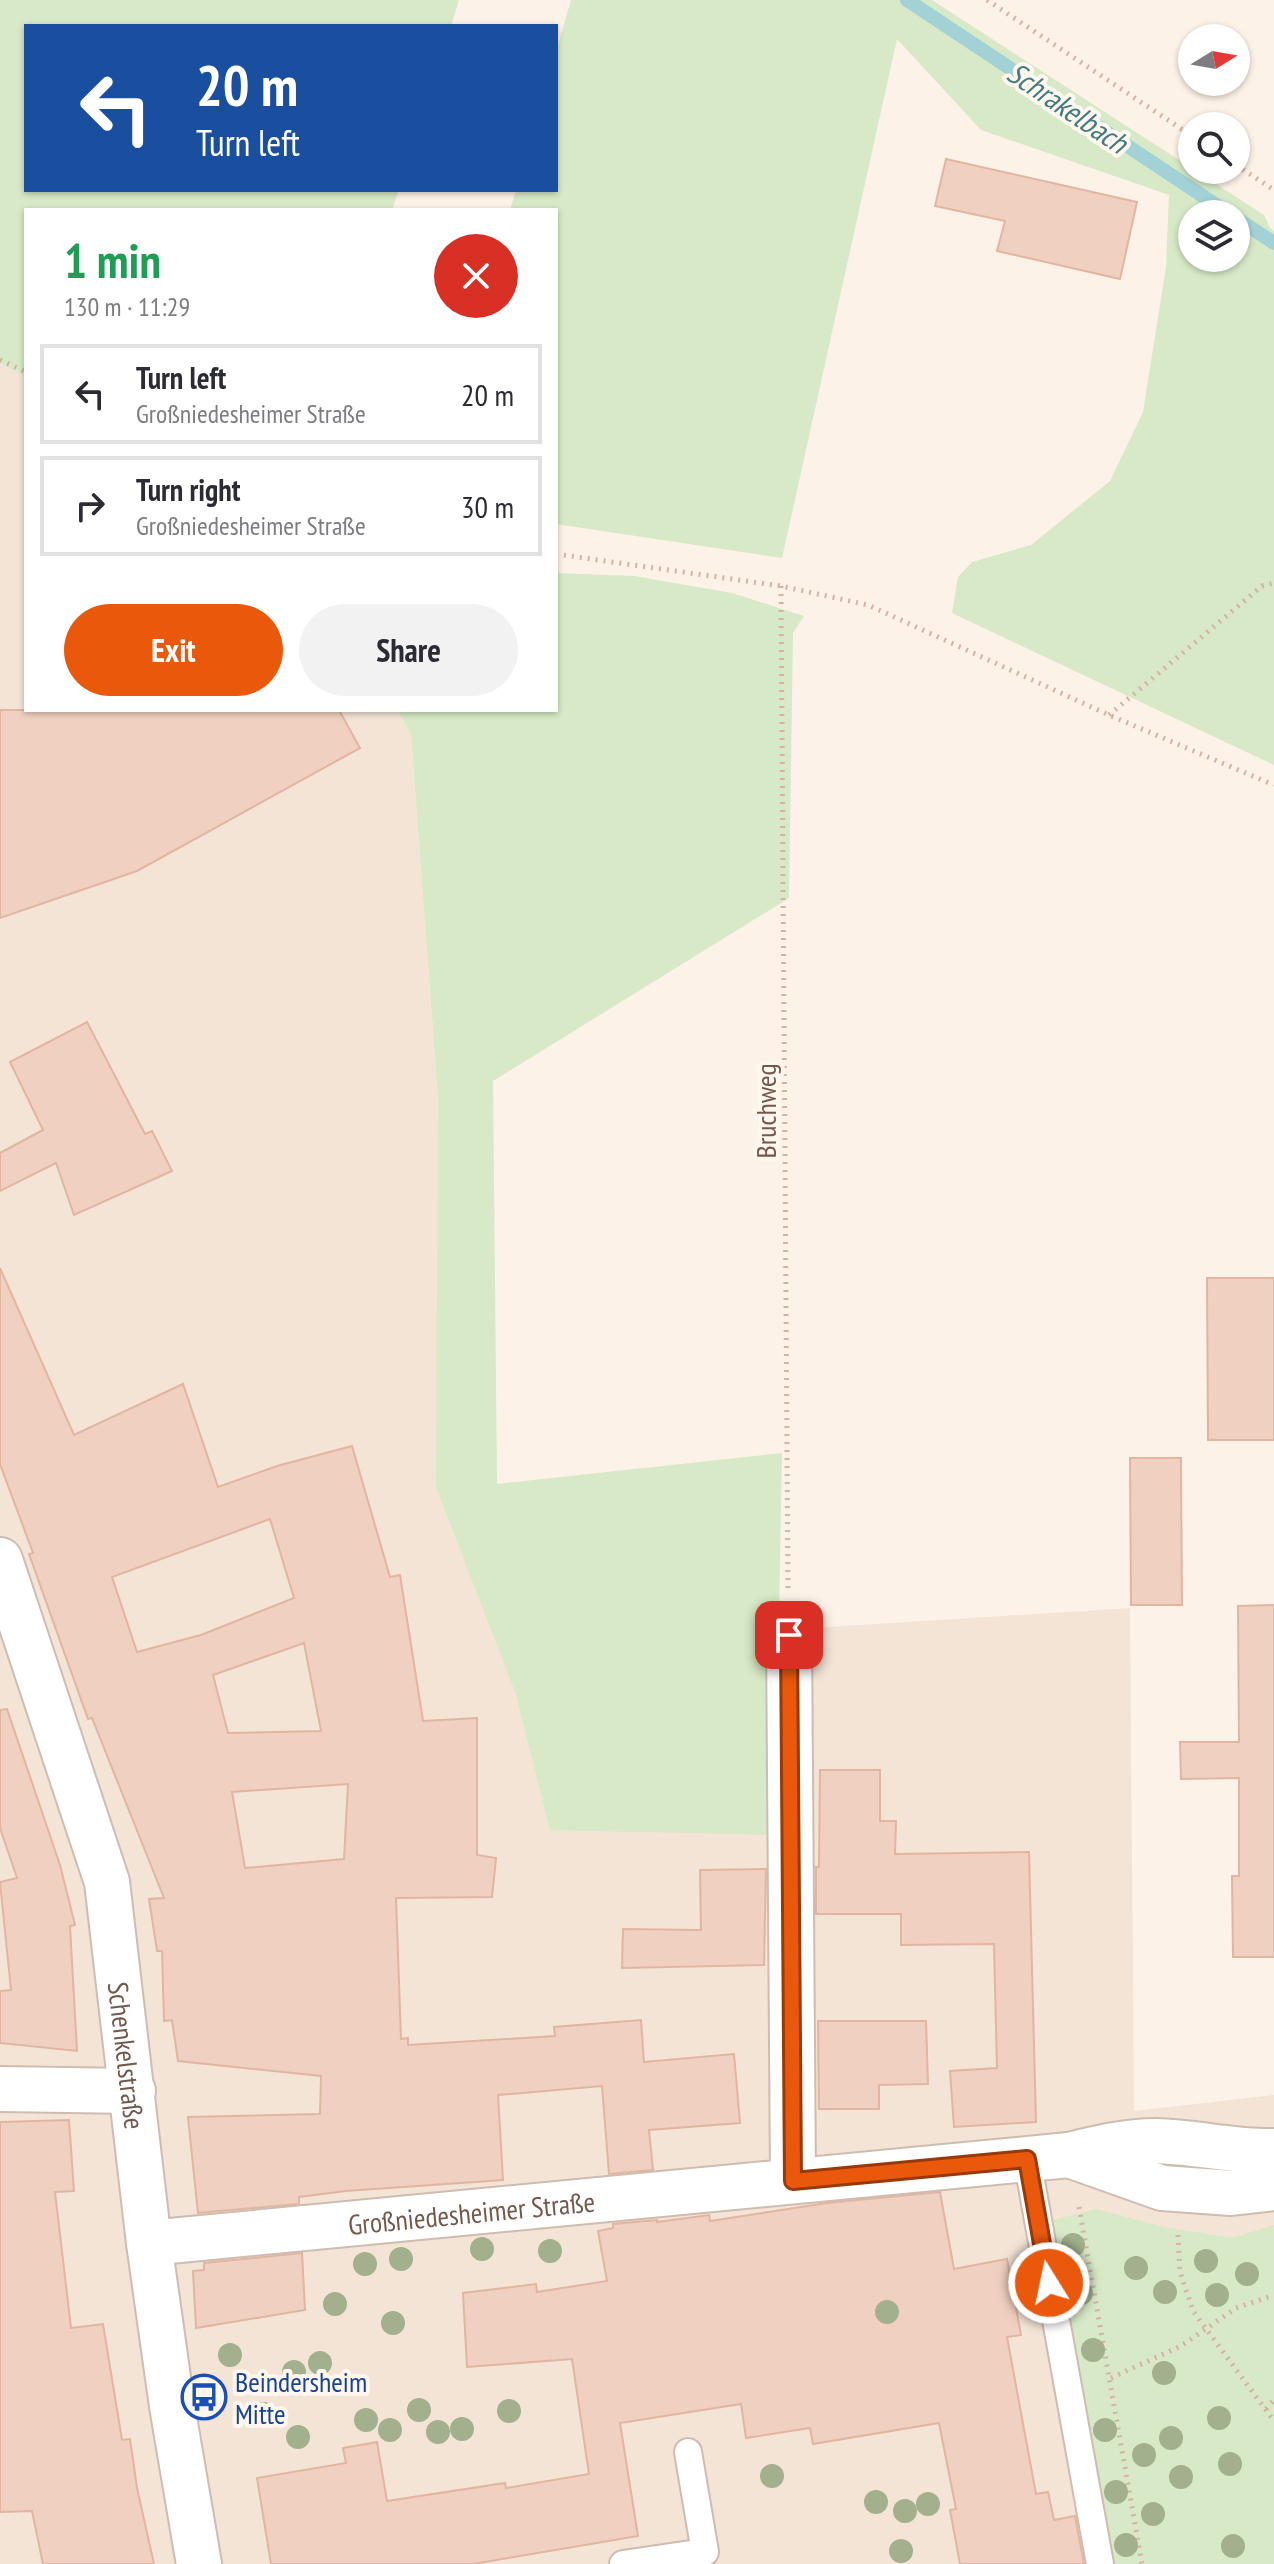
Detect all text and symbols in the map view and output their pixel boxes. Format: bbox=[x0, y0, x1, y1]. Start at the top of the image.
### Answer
north arrow bbox=[1178, 24, 1250, 96]
map controls bbox=[1178, 24, 1250, 272]
text: 20 m bbox=[196, 49, 298, 121]
water label: Schrakelbach bbox=[1000, 53, 1137, 162]
icon: left bbox=[64, 56, 168, 160]
button: search bbox=[1178, 112, 1250, 184]
text: Turn left bbox=[196, 119, 300, 166]
button: layers bbox=[1178, 200, 1250, 272]
text: 1 min bbox=[64, 229, 161, 291]
button: close bbox=[434, 234, 518, 318]
text: 130 m · 11:29 bbox=[64, 290, 190, 323]
text: Turn left bbox=[136, 358, 226, 397]
icon: left bbox=[68, 372, 112, 416]
text: 20 m bbox=[461, 375, 514, 414]
text: Großniedesheimer Straße bbox=[136, 397, 366, 430]
text: Turn right bbox=[136, 470, 240, 509]
icon: right bbox=[68, 484, 112, 528]
text: 30 m bbox=[461, 487, 514, 526]
text: Großniedesheimer Straße bbox=[136, 509, 366, 542]
button: Exit bbox=[64, 604, 283, 696]
button: Share bbox=[299, 604, 518, 696]
street label: Bruchweg bbox=[747, 1063, 784, 1159]
pin bbox=[755, 1601, 823, 1669]
icon: arrive bbox=[767, 1613, 811, 1657]
street label: Schenkelstraße bbox=[100, 1980, 154, 2131]
street label: Großniedesheimer Straße bbox=[347, 2182, 597, 2242]
position arrow bbox=[1007, 2241, 1091, 2325]
place label: Beindersheim Mitte bbox=[235, 2363, 367, 2432]
bus stop icon: Beindersheim Mitte bbox=[180, 2373, 228, 2421]

